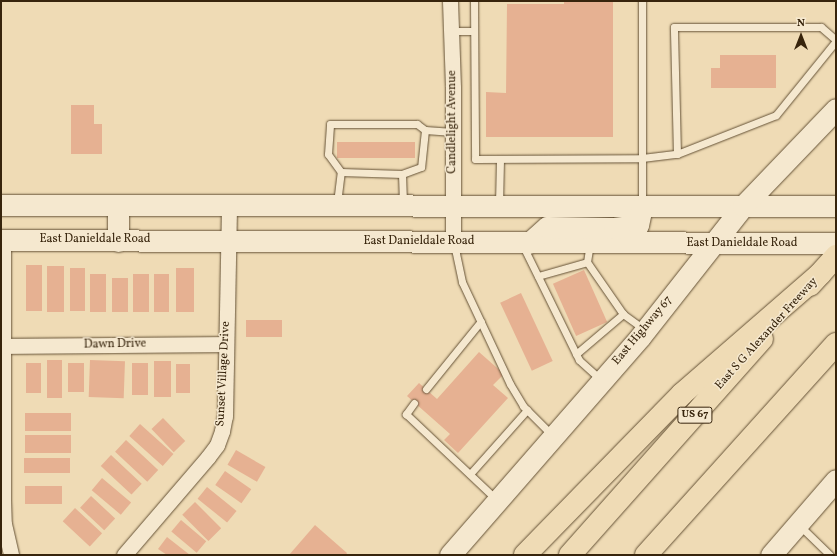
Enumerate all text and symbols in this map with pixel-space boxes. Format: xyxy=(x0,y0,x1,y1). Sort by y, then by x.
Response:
north arrow xyxy=(781,16,821,56)
text: N xyxy=(797,16,805,31)
street label: Candlelight Avenue xyxy=(446,70,460,174)
street label: East Danieldale Road xyxy=(39,233,151,247)
street label: East Danieldale Road xyxy=(363,235,475,249)
street label: East Danieldale Road xyxy=(686,237,798,251)
street label: East S G Alexander Freeway xyxy=(713,275,821,393)
street label: East Highway 67 xyxy=(610,293,676,369)
street label: Sunset Village Drive xyxy=(214,321,234,427)
street label: Dawn Drive xyxy=(84,337,146,353)
road number: US 67 xyxy=(677,406,713,424)

